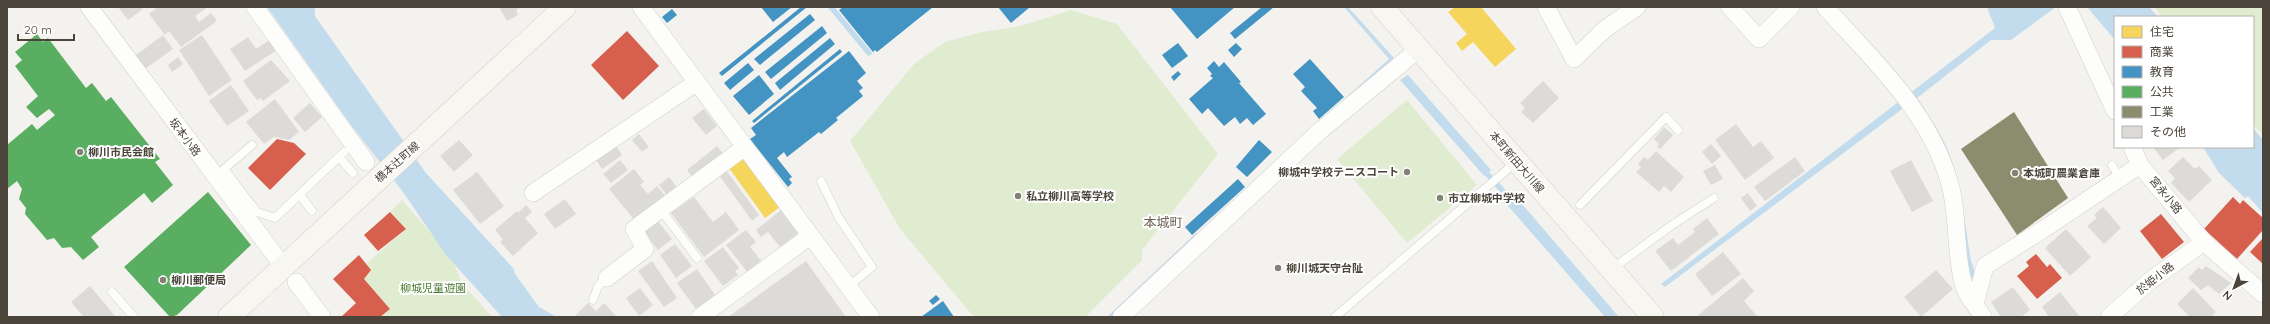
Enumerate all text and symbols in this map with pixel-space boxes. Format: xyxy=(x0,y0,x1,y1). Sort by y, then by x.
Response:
scale bar xyxy=(18,16,74,42)
legend xyxy=(2114,16,2254,148)
text: 20 m xyxy=(24,22,52,37)
text: 住宅 xyxy=(2150,24,2174,39)
text: 商業 xyxy=(2150,44,2174,59)
text: 教育 xyxy=(2150,64,2174,79)
text: 公共 xyxy=(2150,84,2174,99)
text: 工業 xyxy=(2150,104,2174,119)
street label: 坂本小路 xyxy=(166,115,204,159)
text: その他 xyxy=(2150,124,2186,139)
street label: 本町新田大川線 xyxy=(1486,128,1548,196)
street label: 橋本辻町線 xyxy=(372,138,422,186)
place label: 柳川市民会館 xyxy=(88,145,154,159)
marker: 柳川市民会館 xyxy=(75,147,85,157)
place label: 柳城中学校テニスコート xyxy=(1278,165,1399,179)
place label: 本城町農業倉庫 xyxy=(2023,166,2100,180)
marker: 柳城中学校テニスコート xyxy=(1402,167,1412,177)
marker: 本城町農業倉庫 xyxy=(2010,168,2020,178)
street label: 宮永小路 xyxy=(2147,173,2185,217)
place label: 私立柳川高等学校 xyxy=(1026,189,1114,203)
marker: 私立柳川高等学校 xyxy=(1013,191,1023,201)
place label: 市立柳城中学校 xyxy=(1448,191,1525,205)
marker: 市立柳城中学校 xyxy=(1435,193,1445,203)
district label: 本城町 xyxy=(1143,214,1183,230)
street label: 於姫小路 xyxy=(2133,259,2177,297)
place label: 柳川城天守台阯 xyxy=(1286,261,1363,275)
marker: 柳川城天守台阯 xyxy=(1273,263,1283,273)
north arrow xyxy=(2214,268,2254,308)
place label: 柳川郵便局 xyxy=(171,273,226,287)
marker: 柳川郵便局 xyxy=(158,275,168,285)
park label: 柳城児童遊園 xyxy=(400,281,466,295)
text: N xyxy=(2220,288,2235,303)

